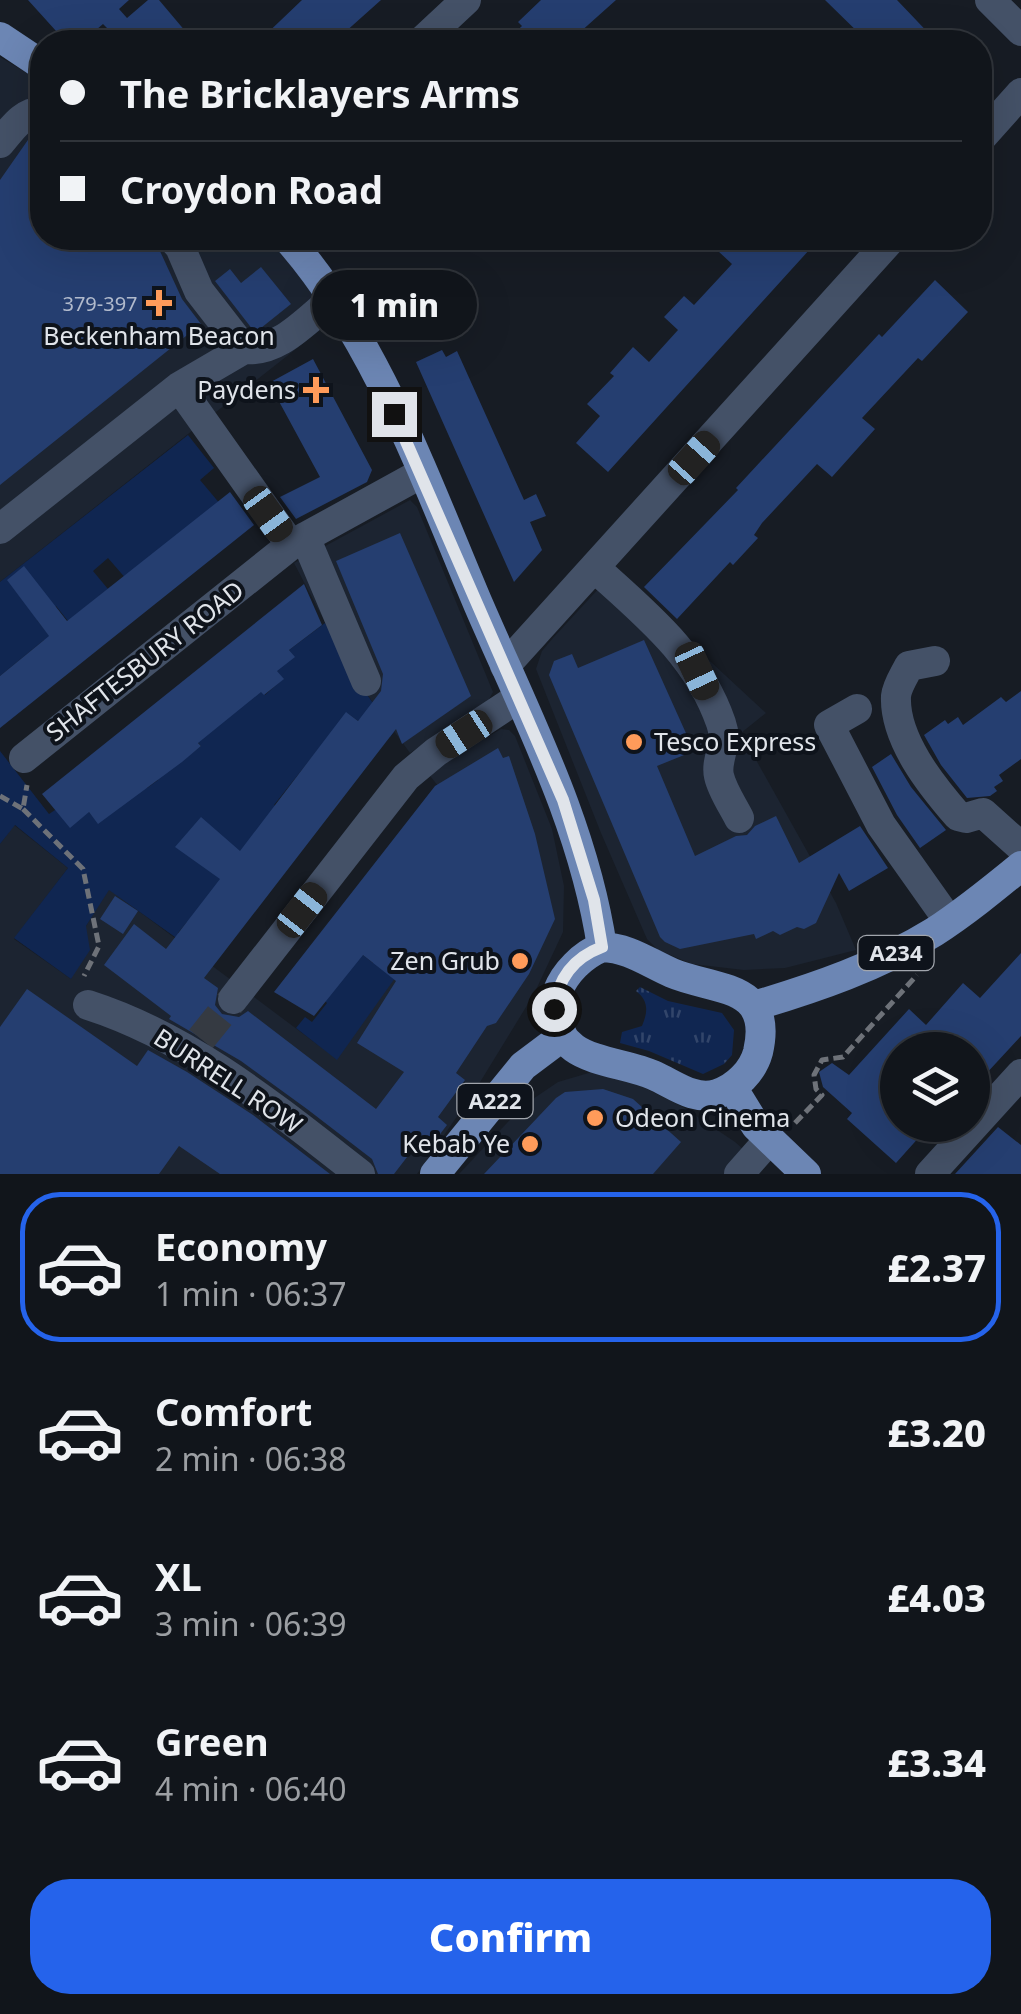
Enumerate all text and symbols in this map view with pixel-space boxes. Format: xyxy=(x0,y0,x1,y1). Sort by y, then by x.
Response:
text: The Bricklayers Arms xyxy=(120,67,520,119)
text: Croydon Road xyxy=(120,163,383,215)
callout: 1 min xyxy=(312,269,476,339)
text: 1 min xyxy=(350,283,439,326)
house number: 379-397 xyxy=(62,290,138,317)
marker: Beckenham Beacon xyxy=(146,290,172,316)
place label: Beckenham Beacon xyxy=(43,318,275,352)
place label: Paydens xyxy=(197,372,296,406)
marker: Paydens xyxy=(305,379,327,401)
route end xyxy=(372,392,417,437)
car xyxy=(663,426,725,490)
car xyxy=(238,481,298,547)
street label: SHAFTESBURY ROAD xyxy=(38,572,250,748)
car xyxy=(671,637,723,705)
car xyxy=(431,705,497,763)
place label: Tesco Express xyxy=(654,724,816,758)
marker: Tesco Express xyxy=(623,731,645,753)
car xyxy=(272,877,332,943)
road number: A234 xyxy=(858,936,934,970)
place label: Zen Grub xyxy=(390,943,500,977)
marker: Zen Grub xyxy=(509,950,531,972)
route start xyxy=(532,987,577,1032)
street label: BURRELL ROW xyxy=(148,1020,309,1141)
map controls xyxy=(880,1032,990,1142)
button: layers xyxy=(880,1032,990,1142)
road number: A222 xyxy=(458,1084,532,1118)
place label: Odeon Cinema xyxy=(615,1100,790,1134)
marker: Odeon Cinema xyxy=(584,1107,606,1129)
place label: Kebab Ye xyxy=(402,1126,510,1160)
marker: Kebab Ye xyxy=(519,1133,541,1155)
text: Economy xyxy=(155,1220,327,1272)
icon: car xyxy=(35,1222,125,1312)
text: £2.37 xyxy=(887,1241,986,1293)
text: 1 min · 06:37 xyxy=(155,1272,347,1315)
text: Comfort xyxy=(155,1385,312,1437)
icon: car xyxy=(35,1387,125,1477)
text: £3.20 xyxy=(887,1406,986,1458)
text: 2 min · 06:38 xyxy=(155,1437,347,1480)
text: XL xyxy=(155,1550,202,1602)
icon: car xyxy=(35,1552,125,1642)
text: £4.03 xyxy=(887,1571,986,1623)
text: 3 min · 06:39 xyxy=(155,1602,347,1645)
text: Green xyxy=(155,1715,269,1767)
icon: car xyxy=(35,1717,125,1807)
text: £3.34 xyxy=(887,1736,986,1788)
text: 4 min · 06:40 xyxy=(155,1767,347,1810)
button: Confirm xyxy=(30,1879,991,1994)

